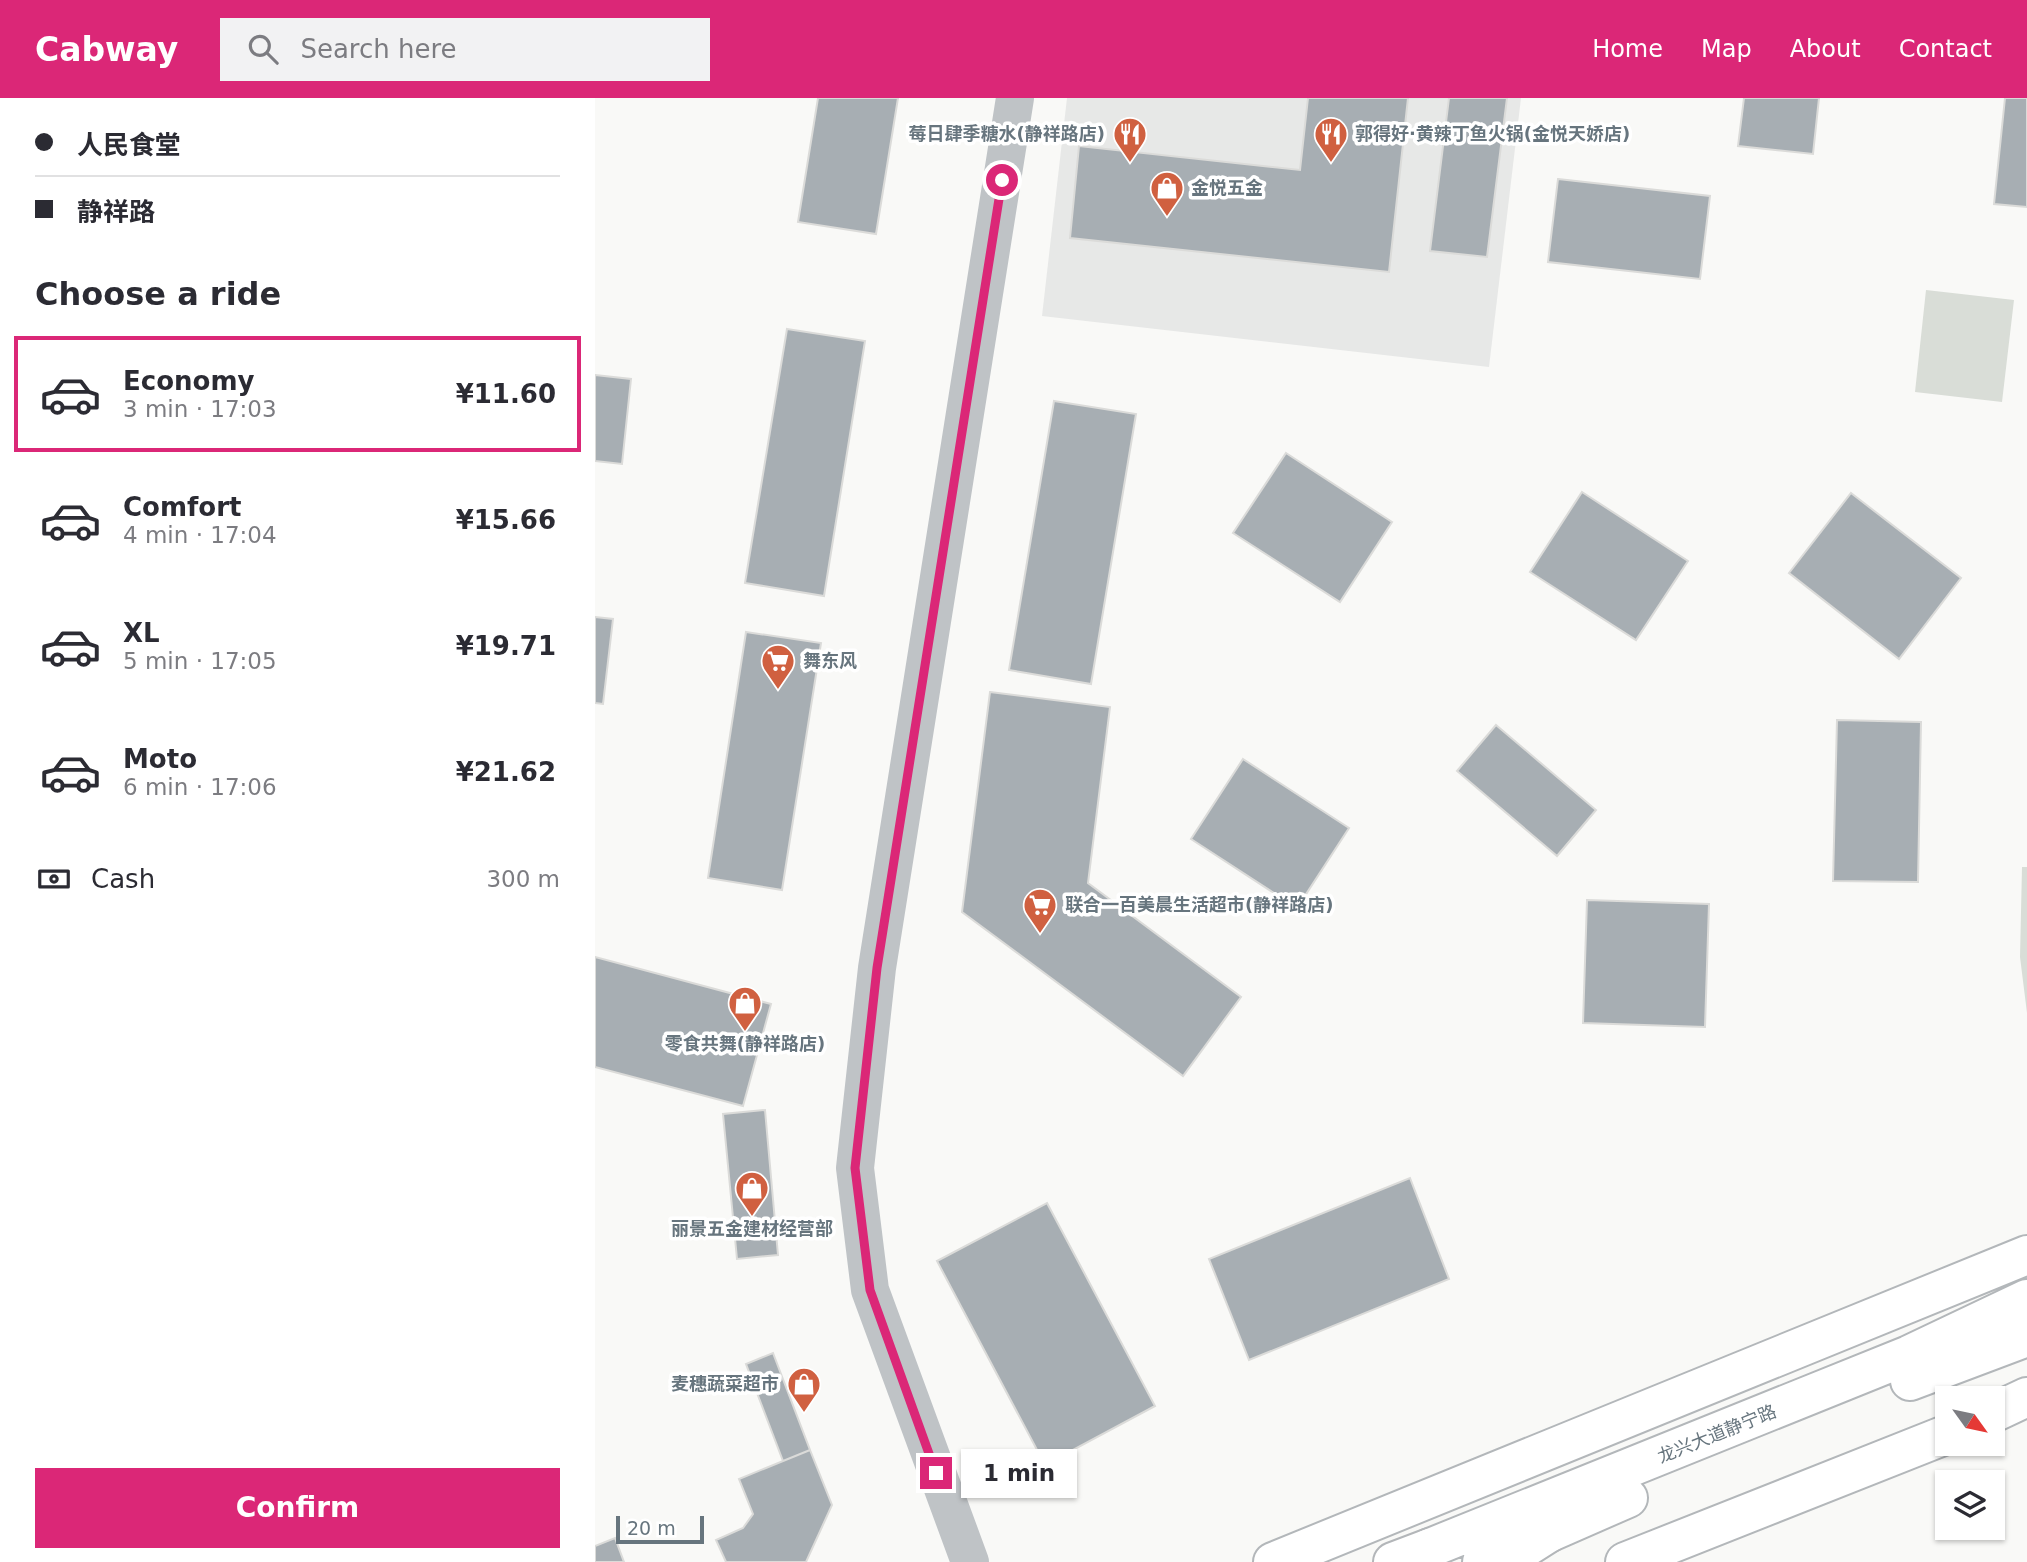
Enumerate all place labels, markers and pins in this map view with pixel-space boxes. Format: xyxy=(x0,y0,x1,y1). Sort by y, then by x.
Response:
restaurant icon: 莓日肆季糖水(静祥路店) xyxy=(1111,115,1149,164)
restaurant icon: 郭得好·黄辣丁鱼火锅(金悦天娇店) xyxy=(1312,115,1350,164)
place label: 莓日肆季糖水(静祥路店) xyxy=(909,123,1105,144)
place label: 郭得好·黄辣丁鱼火锅(金悦天娇店) xyxy=(1355,123,1630,144)
shop icon: 金悦五金 xyxy=(1148,169,1186,218)
place label: 金悦五金 xyxy=(1191,177,1263,198)
supermarket icon: 舞东风 xyxy=(759,642,797,691)
place label: 舞东风 xyxy=(803,650,857,671)
supermarket icon: 联合一百美晨生活超市(静祥路店) xyxy=(1021,886,1059,935)
place label: 联合一百美晨生活超市(静祥路店) xyxy=(1065,894,1333,915)
shop icon: 零食共舞(静祥路店) xyxy=(726,984,764,1033)
place label: 零食共舞(静祥路店) xyxy=(665,1033,825,1054)
shop icon: 丽景五金建材经营部 xyxy=(733,1169,771,1218)
place label: 丽景五金建材经营部 xyxy=(671,1218,833,1239)
shop icon: 麦穗蔬菜超市 xyxy=(785,1365,823,1414)
place label: 麦穗蔬菜超市 xyxy=(671,1373,779,1394)

